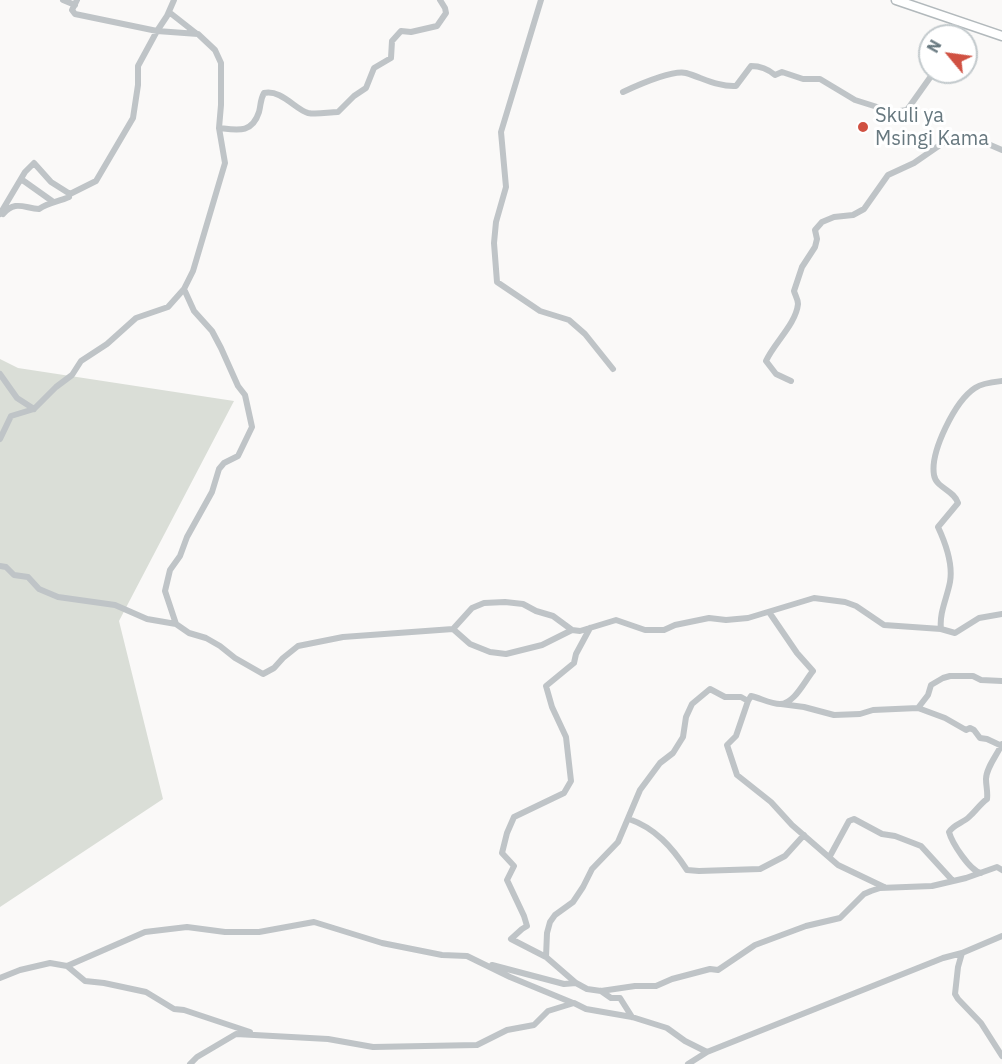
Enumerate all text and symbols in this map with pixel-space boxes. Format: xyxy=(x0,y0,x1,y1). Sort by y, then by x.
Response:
north arrow xyxy=(918,24,978,84)
text: N xyxy=(922,36,946,56)
place label: Skuli ya Msingi Kama xyxy=(875,104,989,151)
marker: Skuli ya Msingi Kama xyxy=(856,120,870,134)

